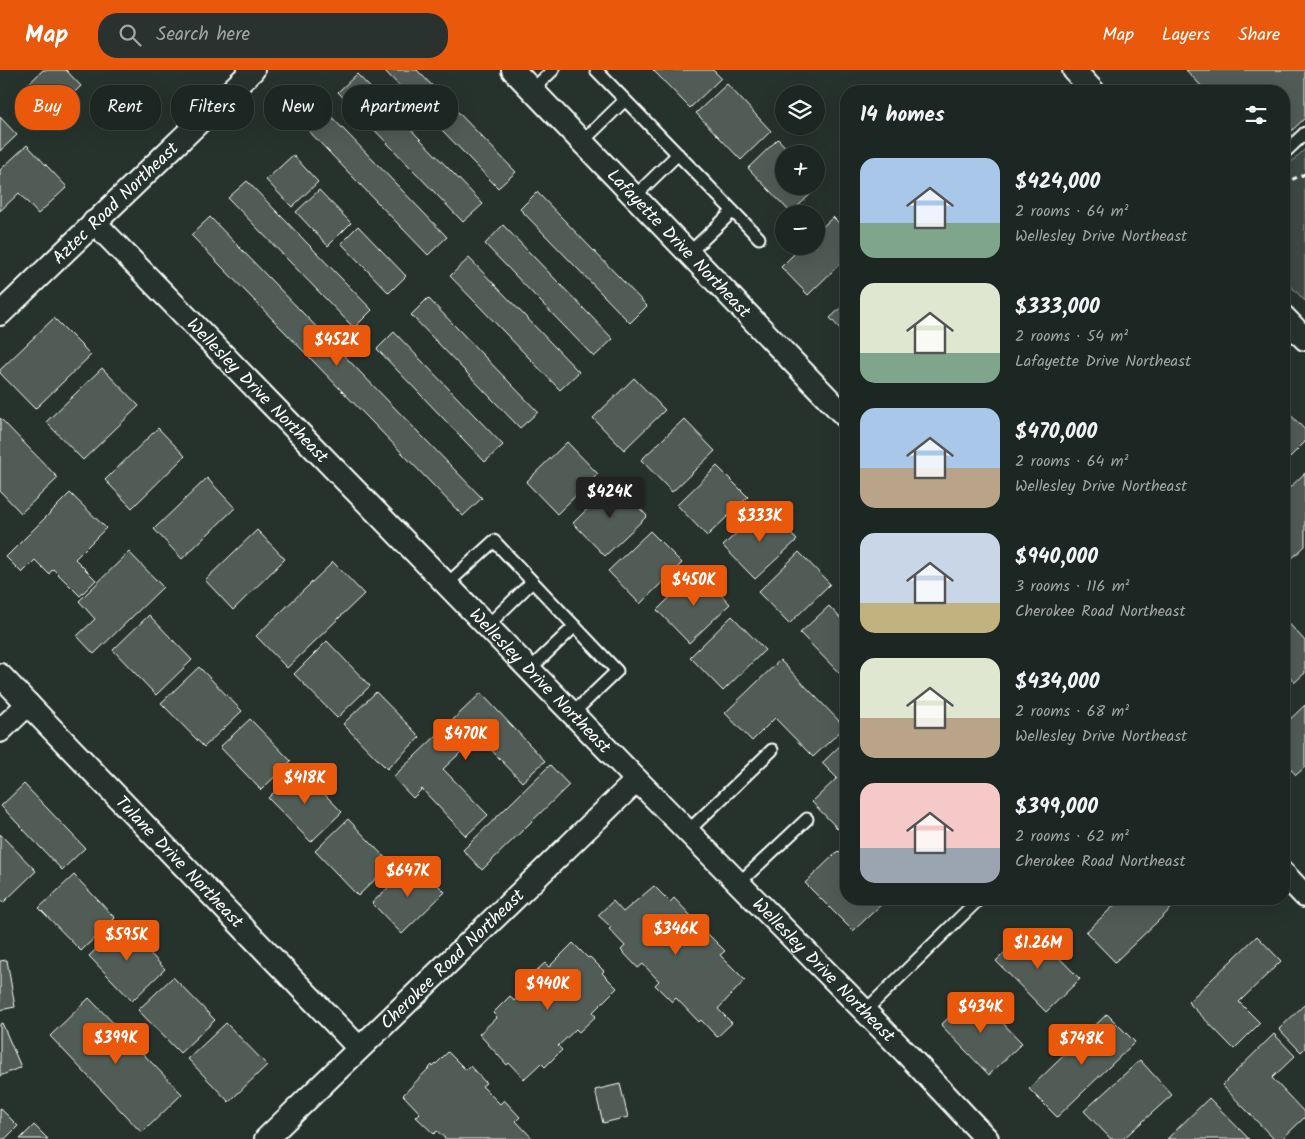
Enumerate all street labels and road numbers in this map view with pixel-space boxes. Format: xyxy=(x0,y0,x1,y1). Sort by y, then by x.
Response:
street label: Aztec Road Northeast xyxy=(46,135,187,272)
street label: Lafayette Drive Northeast xyxy=(599,163,758,327)
street label: Wellesley Drive Northeast xyxy=(179,312,336,472)
street label: Wellesley Drive Northeast xyxy=(461,602,618,762)
street label: Tulane Drive Northeast xyxy=(107,790,250,937)
street label: Cherokee Road Northeast xyxy=(374,882,533,1037)
street label: Wellesley Drive Northeast xyxy=(745,892,902,1051)

